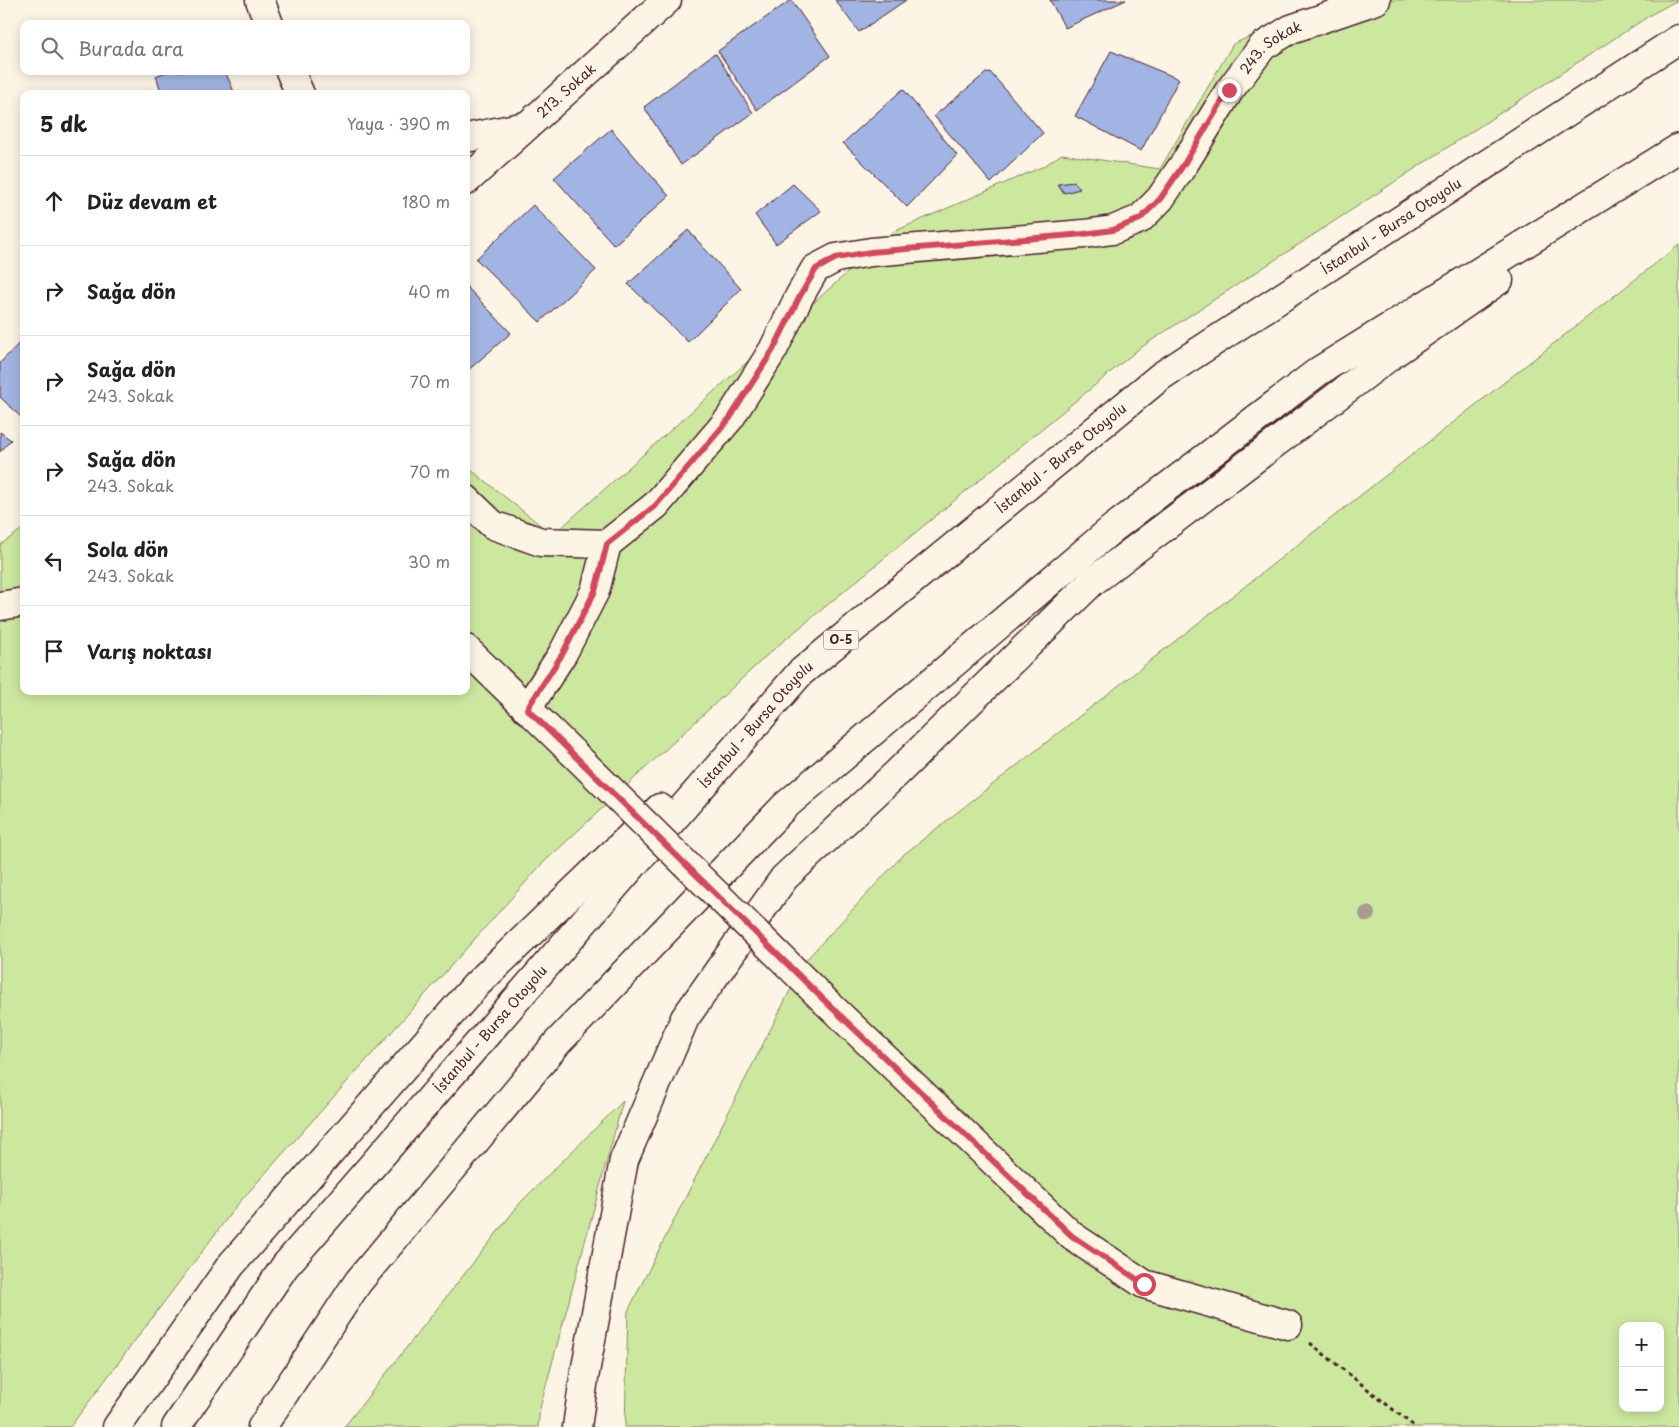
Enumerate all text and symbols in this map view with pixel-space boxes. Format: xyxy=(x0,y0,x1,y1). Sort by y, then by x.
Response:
street label: 243. Sokak xyxy=(1234,15,1304,78)
search box xyxy=(20,20,470,75)
icon: search xyxy=(38,34,66,62)
text: Burada ara xyxy=(78,34,183,62)
street label: 213. Sokak xyxy=(532,58,600,123)
route end xyxy=(1218,79,1241,102)
text: 5 dk xyxy=(40,107,87,139)
text: Yaya · 390 m xyxy=(347,111,450,135)
street label: İstanbul - Bursa Otoyolu xyxy=(1317,172,1465,279)
icon: ahead xyxy=(40,187,68,215)
text: Düz devam et xyxy=(87,187,217,215)
text: 180 m xyxy=(402,189,450,213)
icon: right xyxy=(40,277,68,305)
text: Sağa dön xyxy=(87,277,176,305)
text: 40 m xyxy=(408,279,450,303)
text: Sağa dön xyxy=(87,355,176,383)
icon: right xyxy=(40,367,68,395)
text: 70 m xyxy=(410,369,450,393)
text: 243. Sokak xyxy=(87,383,174,407)
street label: İstanbul - Bursa Otoyolu xyxy=(991,398,1131,518)
text: Sağa dön xyxy=(87,445,176,473)
icon: right xyxy=(40,457,68,485)
text: 70 m xyxy=(410,459,450,483)
text: 243. Sokak xyxy=(87,473,174,497)
text: Sola dön xyxy=(87,535,168,563)
icon: left xyxy=(40,547,68,575)
text: 30 m xyxy=(408,549,450,573)
text: 243. Sokak xyxy=(87,563,174,587)
road number: O-5 xyxy=(824,630,858,650)
icon: arrive xyxy=(40,637,68,665)
text: Varış noktası xyxy=(87,637,212,665)
street label: İstanbul - Bursa Otoyolu xyxy=(694,656,817,792)
street label: İstanbul - Bursa Otoyolu xyxy=(429,960,552,1097)
route start xyxy=(1133,1273,1156,1296)
map controls xyxy=(1619,1322,1664,1412)
button: + xyxy=(1619,1322,1664,1367)
button: − xyxy=(1619,1367,1664,1412)

